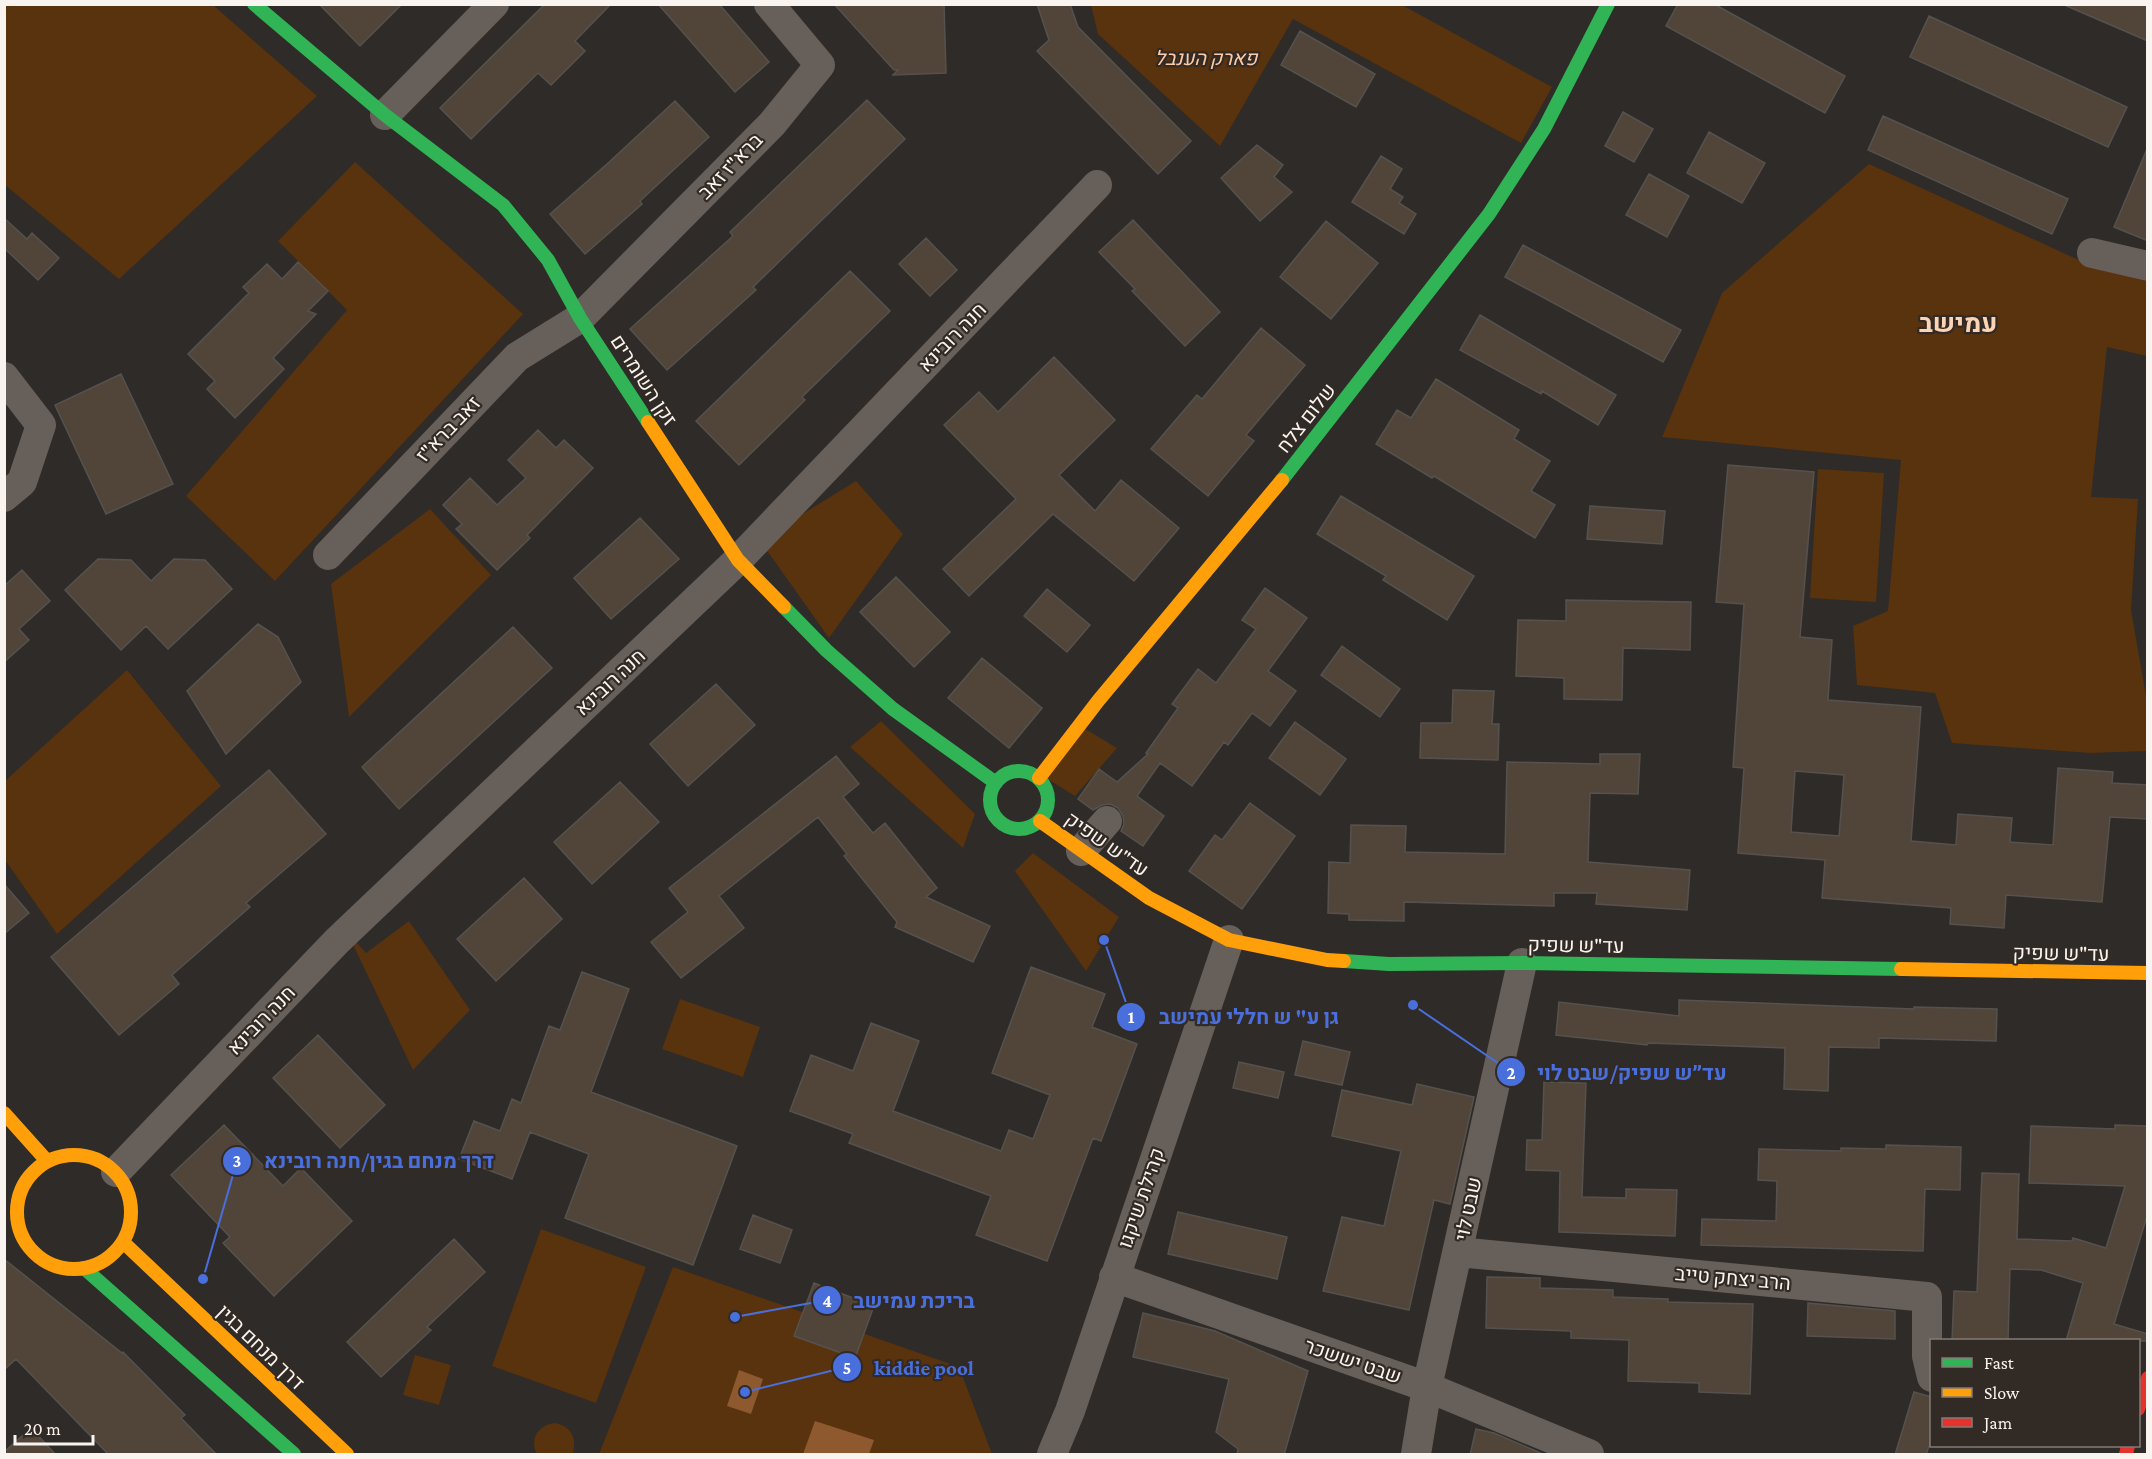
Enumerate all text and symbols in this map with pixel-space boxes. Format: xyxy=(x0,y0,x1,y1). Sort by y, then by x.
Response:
park label: פארק הענבל xyxy=(1155,47,1259,70)
street label: ברא"ז זאב xyxy=(693,128,767,203)
street label: חנה רובינא xyxy=(914,298,990,376)
district label: עמישב xyxy=(1919,309,1997,338)
street label: זקן השומרים xyxy=(607,330,681,430)
street label: שלום צלח xyxy=(1272,379,1340,457)
street label: זאב ברא"ז xyxy=(411,392,485,466)
street label: חנה רובינא xyxy=(571,644,649,720)
street label: עד"ש שפיק xyxy=(1061,807,1153,881)
street label: עד"ש שפיק xyxy=(1527,933,1625,957)
street label: עד"ש שפיק xyxy=(2012,941,2110,965)
street label: חנה רובינא xyxy=(223,981,299,1059)
callout: גן ע" ש חללי עמישב xyxy=(1116,997,1351,1036)
text: גן ע" ש חללי עמישב xyxy=(1159,1005,1339,1029)
text: 1 xyxy=(1128,1007,1135,1027)
callout: עד״ש שפיק/שבט לוי xyxy=(1496,1053,1739,1092)
text: עד״ש שפיק/שבט לוי xyxy=(1537,1061,1727,1085)
text: 2 xyxy=(1506,1063,1516,1083)
callout: דרך מנחם בגין/חנה רובינא xyxy=(222,1141,506,1180)
street label: קהילת שיקגו xyxy=(1114,1145,1168,1251)
text: דרך מנחם בגין/חנה רובינא xyxy=(264,1149,494,1173)
text: 3 xyxy=(233,1151,241,1171)
street label: שבט לוי xyxy=(1451,1175,1485,1243)
street label: הרב יצחק טייב xyxy=(1674,1262,1792,1294)
callout: בריכת עמישב xyxy=(812,1281,987,1320)
text: בריכת עמישב xyxy=(853,1289,975,1313)
text: 4 xyxy=(822,1291,832,1311)
street label: דרך מנחם בגין xyxy=(213,1300,309,1394)
street label: שבט יששכר xyxy=(1302,1334,1404,1388)
legend xyxy=(1930,1339,2140,1447)
callout: kiddie pool xyxy=(832,1348,985,1387)
text: Fast xyxy=(1984,1353,2015,1373)
text: kiddie pool xyxy=(874,1356,974,1380)
text: 5 xyxy=(843,1358,851,1378)
text: Slow xyxy=(1984,1383,2020,1403)
scale bar xyxy=(15,1408,93,1446)
text: Jam xyxy=(1982,1413,2013,1433)
text: 20 m xyxy=(24,1419,61,1439)

